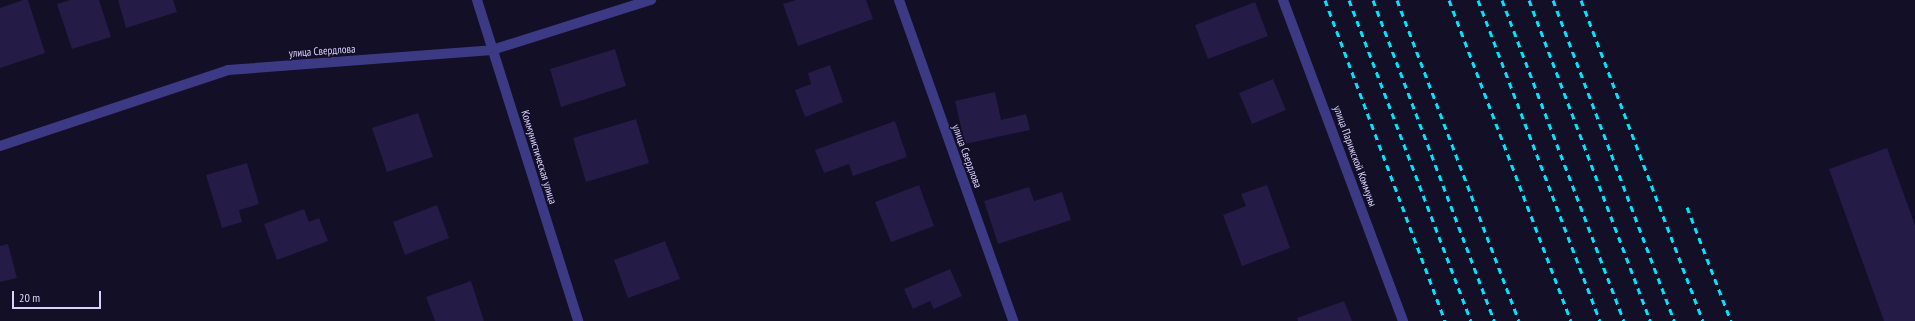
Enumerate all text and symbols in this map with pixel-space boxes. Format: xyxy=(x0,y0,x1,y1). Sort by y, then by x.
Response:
street label: улица Свердлова xyxy=(288,42,356,60)
street label: улица Парижской Коммуны xyxy=(1331,104,1379,208)
street label: Коммунистическая улица xyxy=(518,108,560,206)
street label: улица Свердлова xyxy=(949,122,985,190)
scale bar xyxy=(14,283,103,309)
text: 20 m xyxy=(19,290,40,305)

